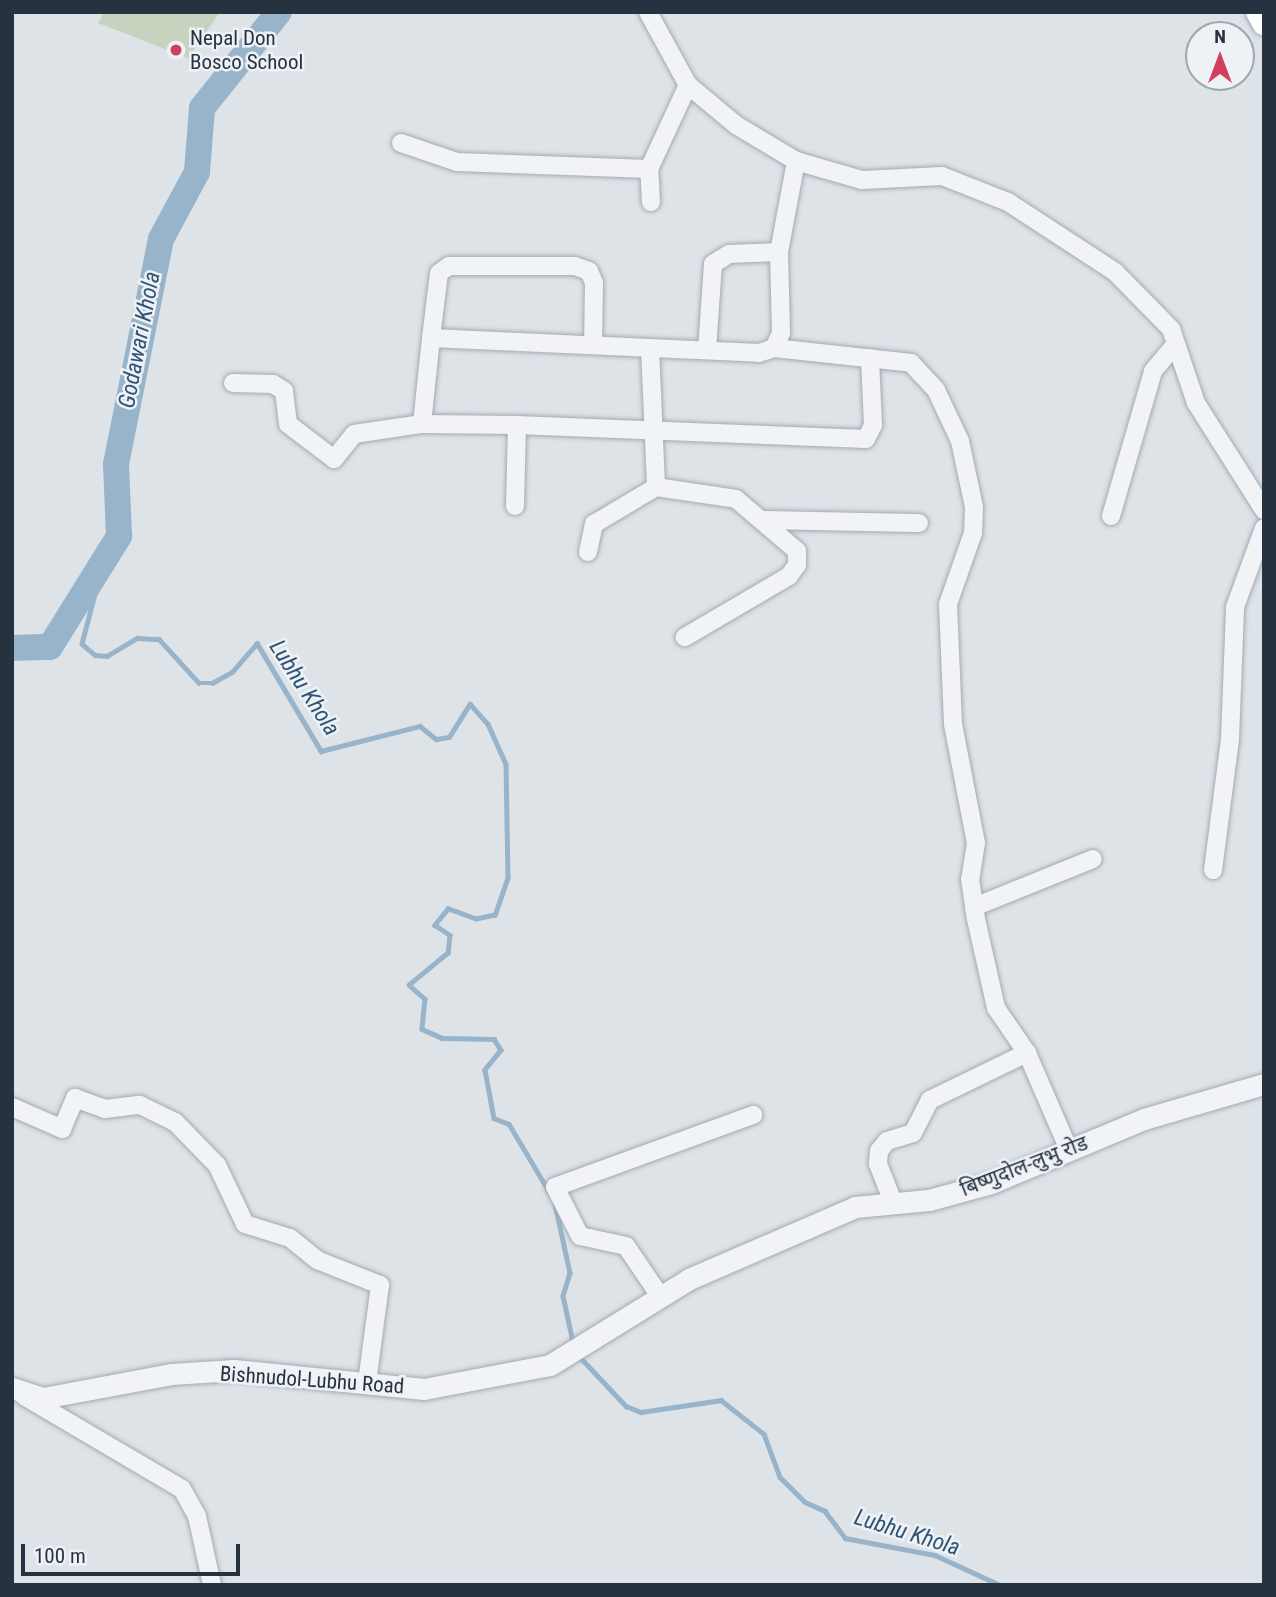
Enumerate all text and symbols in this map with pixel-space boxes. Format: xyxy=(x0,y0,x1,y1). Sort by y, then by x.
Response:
north arrow xyxy=(1185,21,1255,91)
place label: Nepal Don Bosco School xyxy=(190,25,303,75)
text: N xyxy=(1214,25,1226,48)
marker: Nepal Don Bosco School xyxy=(168,42,184,58)
water label: Godawari Khola xyxy=(113,269,167,411)
water label: Lubhu Khola xyxy=(263,635,345,741)
street label: बिष्णुदोल-लुभु रोड xyxy=(957,1130,1091,1202)
street label: Bishnudol-Lubhu Road xyxy=(219,1361,405,1399)
water label: Lubhu Khola xyxy=(851,1504,963,1562)
scale bar xyxy=(24,1530,243,1574)
text: 100 m xyxy=(34,1544,86,1568)

